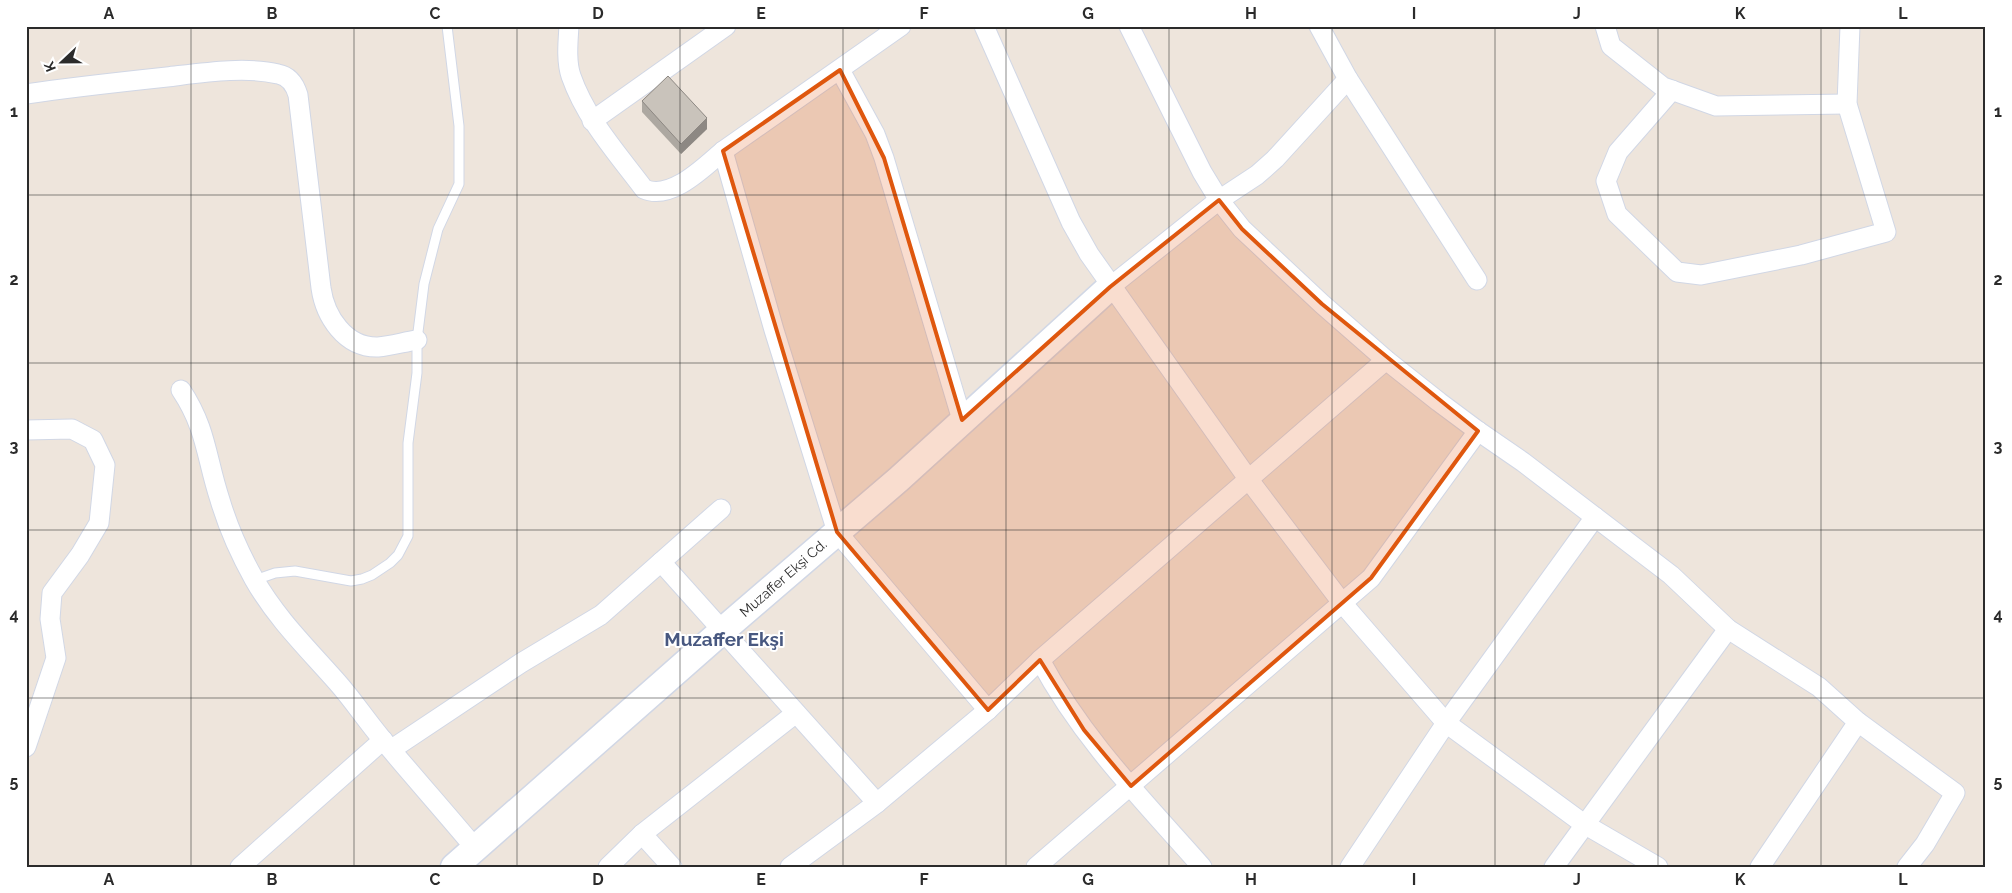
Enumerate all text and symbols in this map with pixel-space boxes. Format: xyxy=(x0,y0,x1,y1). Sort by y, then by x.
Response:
text: A xyxy=(104,4,115,23)
text: B xyxy=(267,4,278,23)
text: C xyxy=(430,4,441,23)
text: D xyxy=(592,4,604,23)
text: E xyxy=(756,4,766,23)
text: F xyxy=(919,4,929,23)
text: G xyxy=(1082,4,1094,23)
text: H xyxy=(1245,4,1257,23)
text: I xyxy=(1412,4,1416,23)
text: J xyxy=(1573,4,1581,23)
text: K xyxy=(1735,4,1746,23)
text: L xyxy=(1898,4,1908,23)
north arrow xyxy=(38,38,88,88)
text: K xyxy=(41,59,59,74)
text: 1 xyxy=(10,102,18,121)
text: 1 xyxy=(1994,102,2002,121)
text: 2 xyxy=(9,270,19,289)
text: 2 xyxy=(1993,270,2003,289)
text: 3 xyxy=(10,437,19,456)
text: 3 xyxy=(1994,437,2003,456)
street label: Muzaffer Ekşi Cd. xyxy=(736,536,830,620)
text: 4 xyxy=(9,605,19,624)
text: 4 xyxy=(1993,605,2003,624)
district label: Muzaffer Ekşi xyxy=(664,628,784,650)
text: 5 xyxy=(10,772,19,791)
text: 5 xyxy=(1994,772,2003,791)
text: A xyxy=(104,870,115,889)
text: B xyxy=(267,870,278,889)
text: C xyxy=(430,870,441,889)
text: D xyxy=(592,870,604,889)
text: E xyxy=(756,870,766,889)
text: F xyxy=(919,870,929,889)
text: G xyxy=(1082,870,1094,889)
text: H xyxy=(1245,870,1257,889)
text: I xyxy=(1412,870,1416,889)
text: J xyxy=(1573,870,1581,889)
text: K xyxy=(1735,870,1746,889)
text: L xyxy=(1898,870,1908,889)

